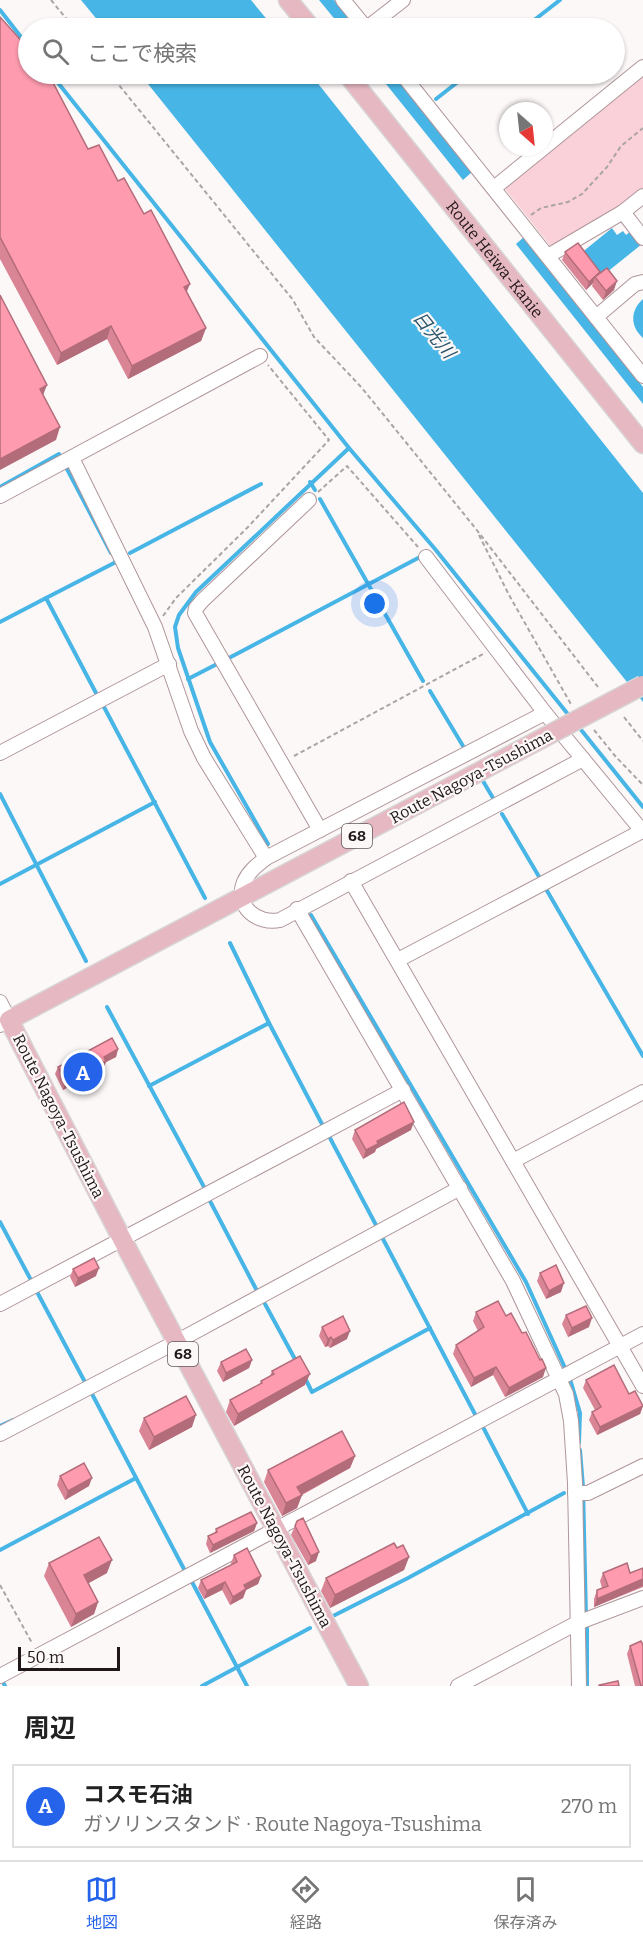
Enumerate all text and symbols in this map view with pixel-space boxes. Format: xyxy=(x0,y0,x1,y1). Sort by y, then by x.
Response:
search box xyxy=(18,18,625,84)
icon: search xyxy=(39,35,72,68)
text: ここで検索 xyxy=(87,40,197,67)
north arrow xyxy=(499,102,553,156)
street label: Route Heiwa-Kanie xyxy=(442,197,547,322)
water label: 日光川 xyxy=(408,307,461,364)
your location xyxy=(360,589,389,618)
street label: Route Nagoya-Tsushima xyxy=(387,725,556,827)
road number: 68 xyxy=(342,824,372,848)
street label: Route Nagoya-Tsushima xyxy=(9,1031,108,1202)
pin: A xyxy=(64,1050,103,1094)
road number: 68 xyxy=(168,1342,198,1366)
street label: Route Nagoya-Tsushima xyxy=(234,1462,336,1631)
scale bar xyxy=(18,1644,120,1672)
text: 50 m xyxy=(27,1648,64,1667)
text: 周辺 xyxy=(24,1713,76,1744)
text: コスモ石油 xyxy=(83,1781,193,1808)
text: A xyxy=(38,1794,53,1818)
text: 270 m xyxy=(561,1794,617,1818)
text: ガソリンスタンド · Route Nagoya-Tsushima xyxy=(83,1812,482,1836)
tab: 地図 xyxy=(85,1873,118,1933)
tab: 経路 xyxy=(289,1873,322,1933)
tab: 保存済み xyxy=(493,1873,557,1933)

